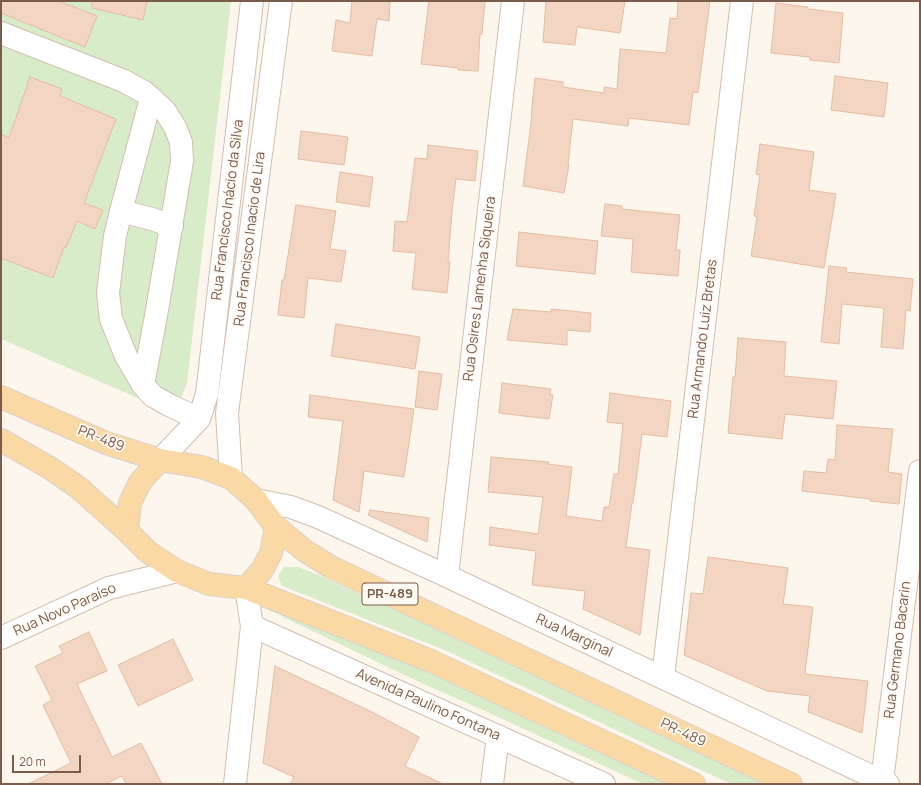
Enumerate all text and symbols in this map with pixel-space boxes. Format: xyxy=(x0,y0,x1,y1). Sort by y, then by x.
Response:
street label: Rua Francisco Inácio da Silva xyxy=(209,119,247,301)
street label: Rua Francisco Inacio de Lira xyxy=(231,151,269,327)
street label: Rua Osires Lamenha Siqueira xyxy=(460,196,500,382)
street label: Rua Armando Luiz Bretas xyxy=(685,258,721,420)
street label: PR-489 xyxy=(75,422,127,456)
street label: Rua Novo Paraíso xyxy=(11,580,119,640)
street label: Rua Germano Bacarin xyxy=(881,580,915,720)
road number: PR-489 xyxy=(362,583,418,605)
street label: Rua Marginal xyxy=(533,611,615,661)
street label: Avenida Paulino Fontana xyxy=(353,665,503,745)
street label: PR-489 xyxy=(658,715,708,751)
scale bar xyxy=(14,747,83,773)
text: 20 m xyxy=(19,753,46,770)

